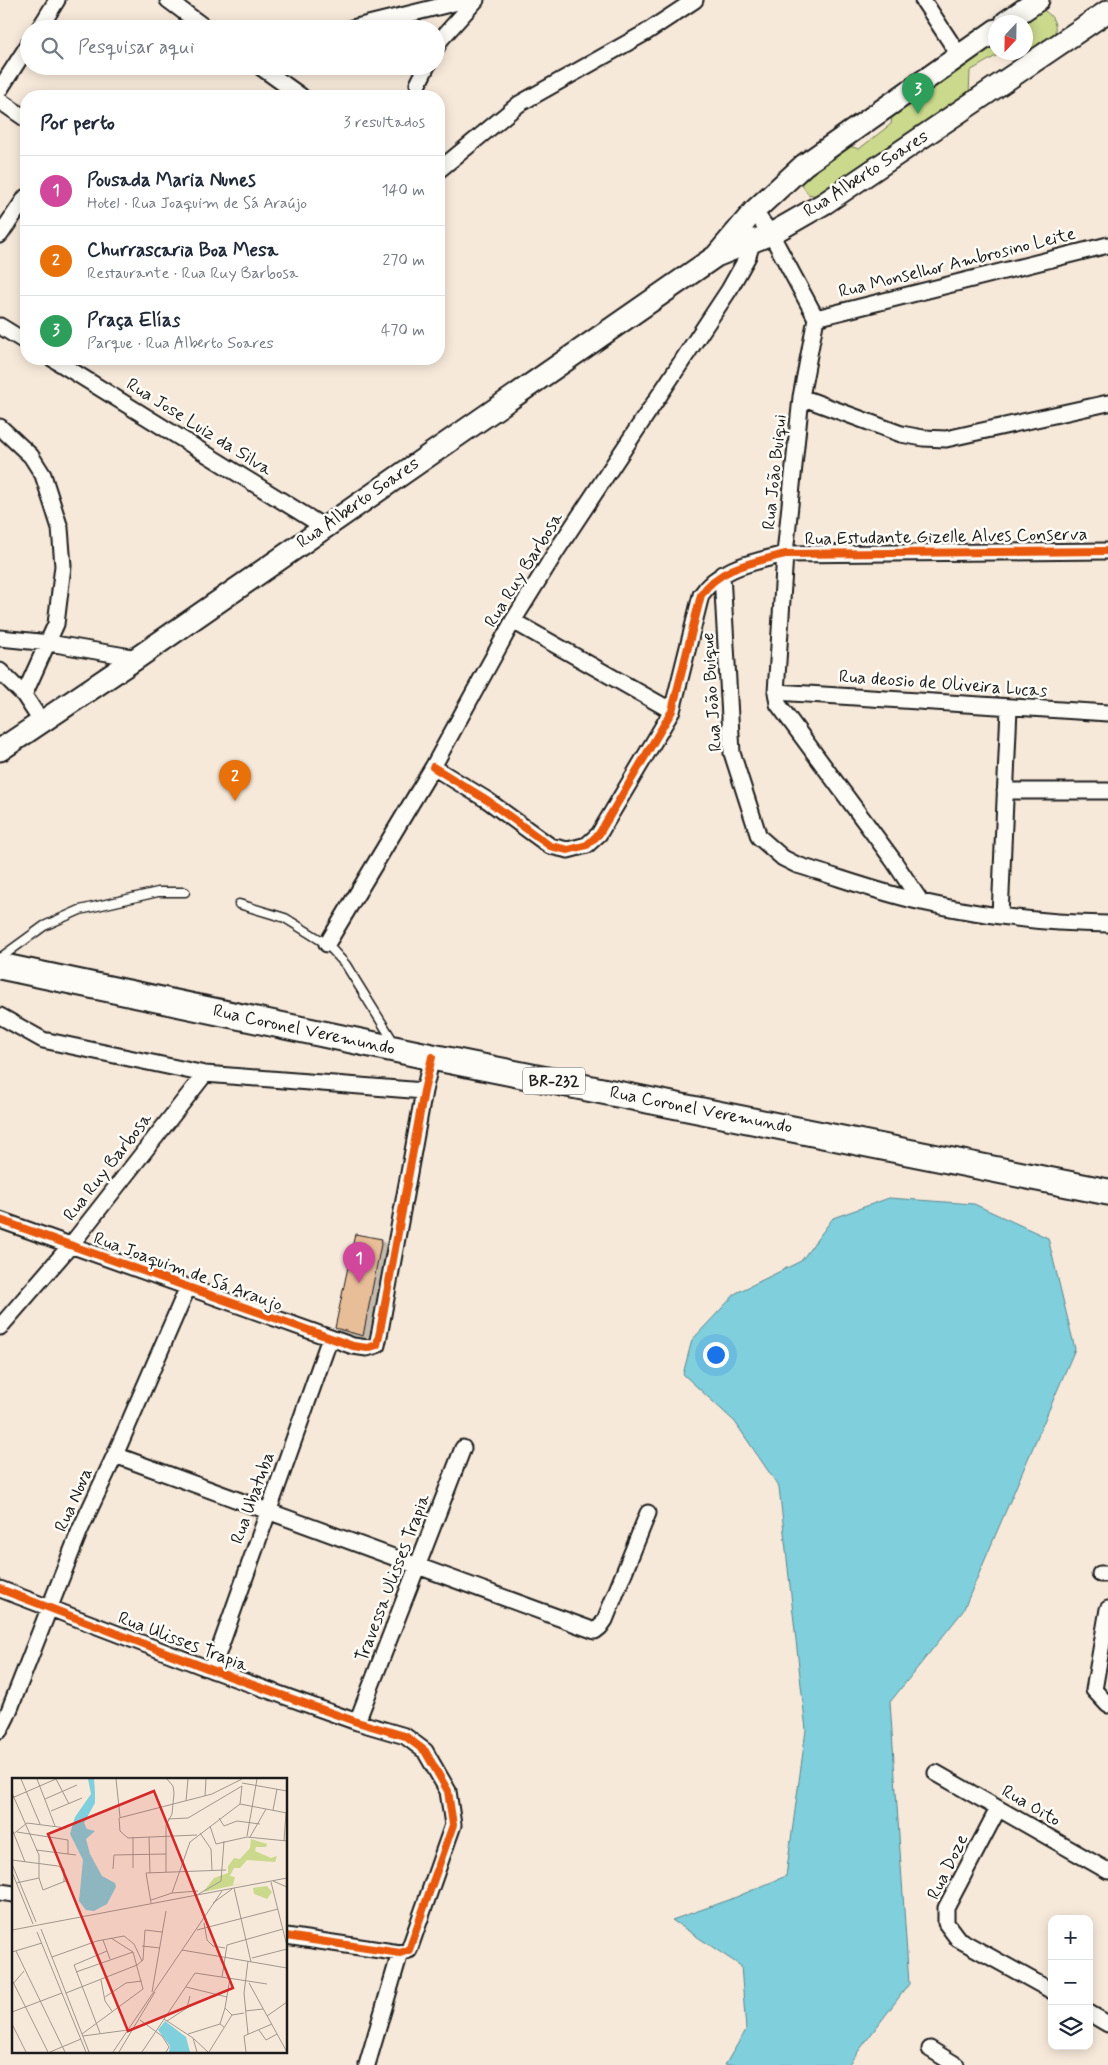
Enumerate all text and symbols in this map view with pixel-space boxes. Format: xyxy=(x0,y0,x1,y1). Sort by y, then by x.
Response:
north arrow xyxy=(988,15,1033,60)
search box xyxy=(20,20,445,75)
icon: search xyxy=(38,34,66,62)
text: Pesquisar aqui xyxy=(78,35,194,60)
pin: 3 xyxy=(902,73,934,114)
text: Por perto xyxy=(40,109,115,137)
text: 3 resultados xyxy=(344,112,425,133)
street label: Rua Alberto Soares xyxy=(799,125,933,223)
text: Pousada Maria Nunes xyxy=(87,168,256,193)
text: 1 xyxy=(52,180,60,201)
text: 140 m xyxy=(381,180,425,201)
text: Hotel · Rua Joaquim de Sá Araújo xyxy=(87,193,307,214)
street label: Rua Monselhor Ambrosino Leite xyxy=(836,222,1078,304)
text: Churrascaria Boa Mesa xyxy=(87,238,278,263)
text: 2 xyxy=(52,250,60,271)
text: 270 m xyxy=(382,250,425,271)
text: Restaurante · Rua Ruy Barbosa xyxy=(87,263,298,284)
text: Praça Elías xyxy=(87,308,180,333)
text: 3 xyxy=(52,320,60,341)
text: 470 m xyxy=(381,320,425,341)
text: Parque · Rua Alberto Soares xyxy=(87,333,274,354)
street label: Rua Jose Luiz da Silva xyxy=(122,372,277,482)
street label: Rua João Buiqui xyxy=(757,413,793,531)
street label: Rua Alberto Soares xyxy=(292,452,424,554)
street label: Rua Ruy Barbosa xyxy=(479,508,569,632)
street label: Rua Estudante Gizelle Alves Conserva xyxy=(804,523,1088,551)
street label: Rua João Buique xyxy=(696,632,728,752)
street label: Rua deosio de Oliveira Lucas xyxy=(838,665,1048,703)
pin: 2 xyxy=(219,760,251,801)
street label: Rua Coronel Veremundo xyxy=(211,999,397,1061)
road number: BR-232 xyxy=(523,1068,585,1094)
street label: Rua Coronel Veremundo xyxy=(608,1081,794,1139)
street label: Rua Ruy Barbosa xyxy=(58,1108,158,1226)
street label: Rua Joaquim de Sá Araujo xyxy=(90,1227,286,1317)
pin: 1 xyxy=(343,1242,375,1283)
your location xyxy=(703,1342,729,1368)
street label: Rua Ubatuba xyxy=(225,1449,281,1547)
street label: Rua Nova xyxy=(49,1464,99,1536)
street label: Travessa Ulisses Trapia xyxy=(350,1490,436,1665)
street label: Rua Ulisses Trapia xyxy=(115,1606,252,1678)
inset map xyxy=(12,1778,288,2052)
street label: Rua Oito xyxy=(997,1780,1065,1832)
street label: Rua Doze xyxy=(922,1830,974,1904)
map controls xyxy=(1048,1915,1093,2050)
button: + xyxy=(1048,1915,1093,1960)
button: − xyxy=(1048,1960,1093,2005)
button: layers xyxy=(1048,2005,1093,2050)

